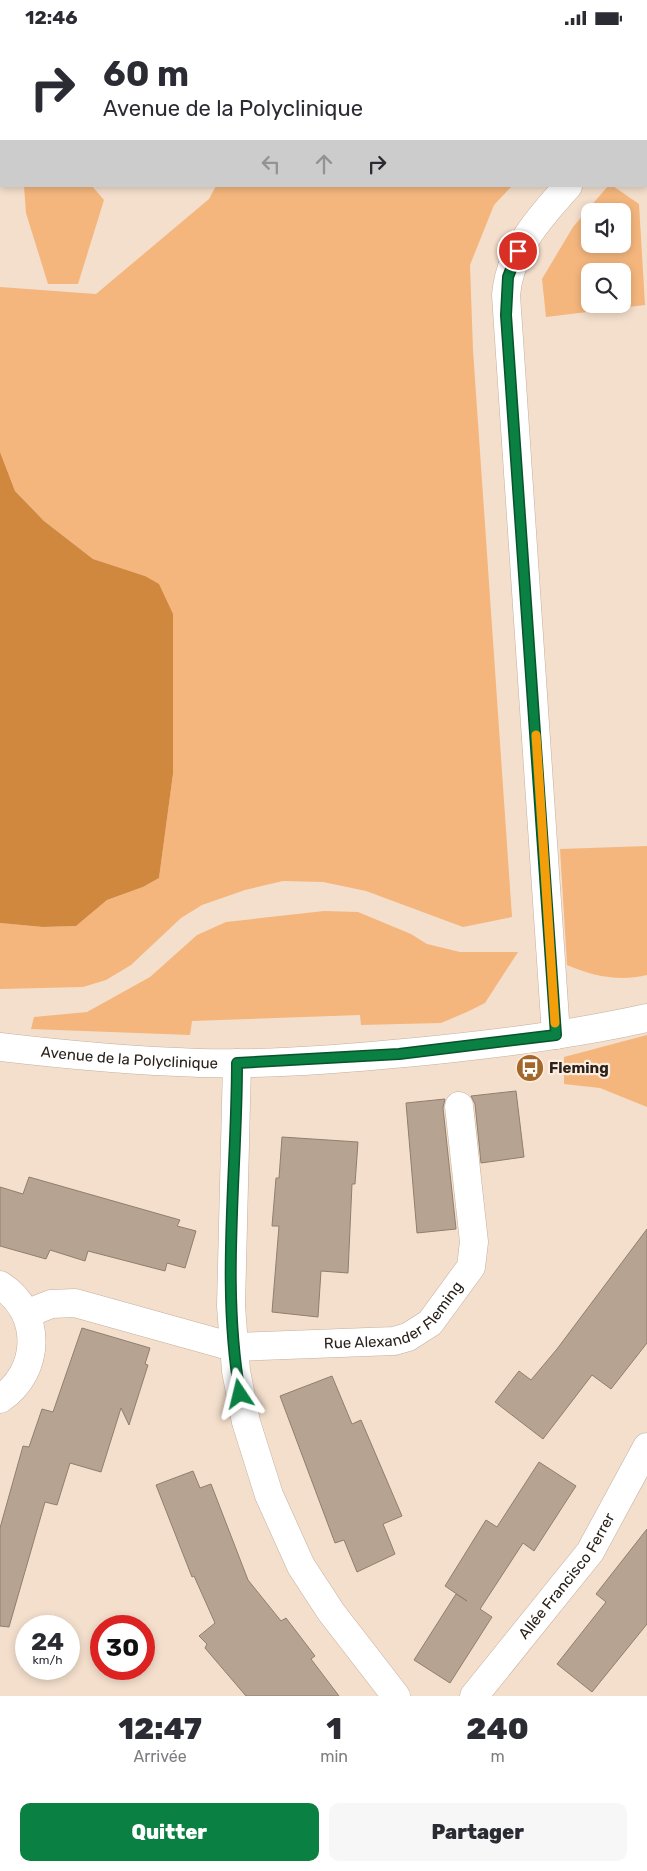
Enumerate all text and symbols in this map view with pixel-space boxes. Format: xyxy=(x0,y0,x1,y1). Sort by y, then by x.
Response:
text: 12:46 xyxy=(25,6,78,29)
text: 60 m xyxy=(103,53,189,95)
icon: right xyxy=(20,55,85,120)
text: Avenue de la Polyclinique xyxy=(103,95,363,122)
icon: left xyxy=(257,150,285,178)
icon: ahead xyxy=(310,150,338,178)
icon: right xyxy=(363,150,391,178)
map controls xyxy=(581,203,631,313)
button: sound xyxy=(581,203,631,253)
pin xyxy=(497,230,539,272)
icon: arrive xyxy=(504,237,532,265)
button: search xyxy=(581,263,631,313)
street label: Avenue de la Polyclinique xyxy=(40,1043,218,1072)
bus stop icon: Fleming xyxy=(515,1053,545,1083)
place label: Fleming xyxy=(549,1059,609,1077)
street label: Rue Alexander Fleming xyxy=(324,1278,466,1353)
position arrow xyxy=(213,1367,265,1419)
street label: Allée Francisco Ferrer xyxy=(515,1510,619,1642)
speed limit sign: 30 xyxy=(90,1615,155,1680)
text: 24 xyxy=(31,1627,64,1656)
text: km/h xyxy=(33,1653,62,1667)
text: 12:47 xyxy=(118,1711,202,1747)
text: 1 xyxy=(326,1711,342,1747)
text: 240 xyxy=(466,1711,529,1747)
text: Arrivée xyxy=(133,1747,187,1766)
text: min xyxy=(320,1747,348,1766)
text: m xyxy=(490,1747,505,1766)
button: Quitter xyxy=(20,1803,319,1861)
button: Partager xyxy=(329,1803,627,1861)

